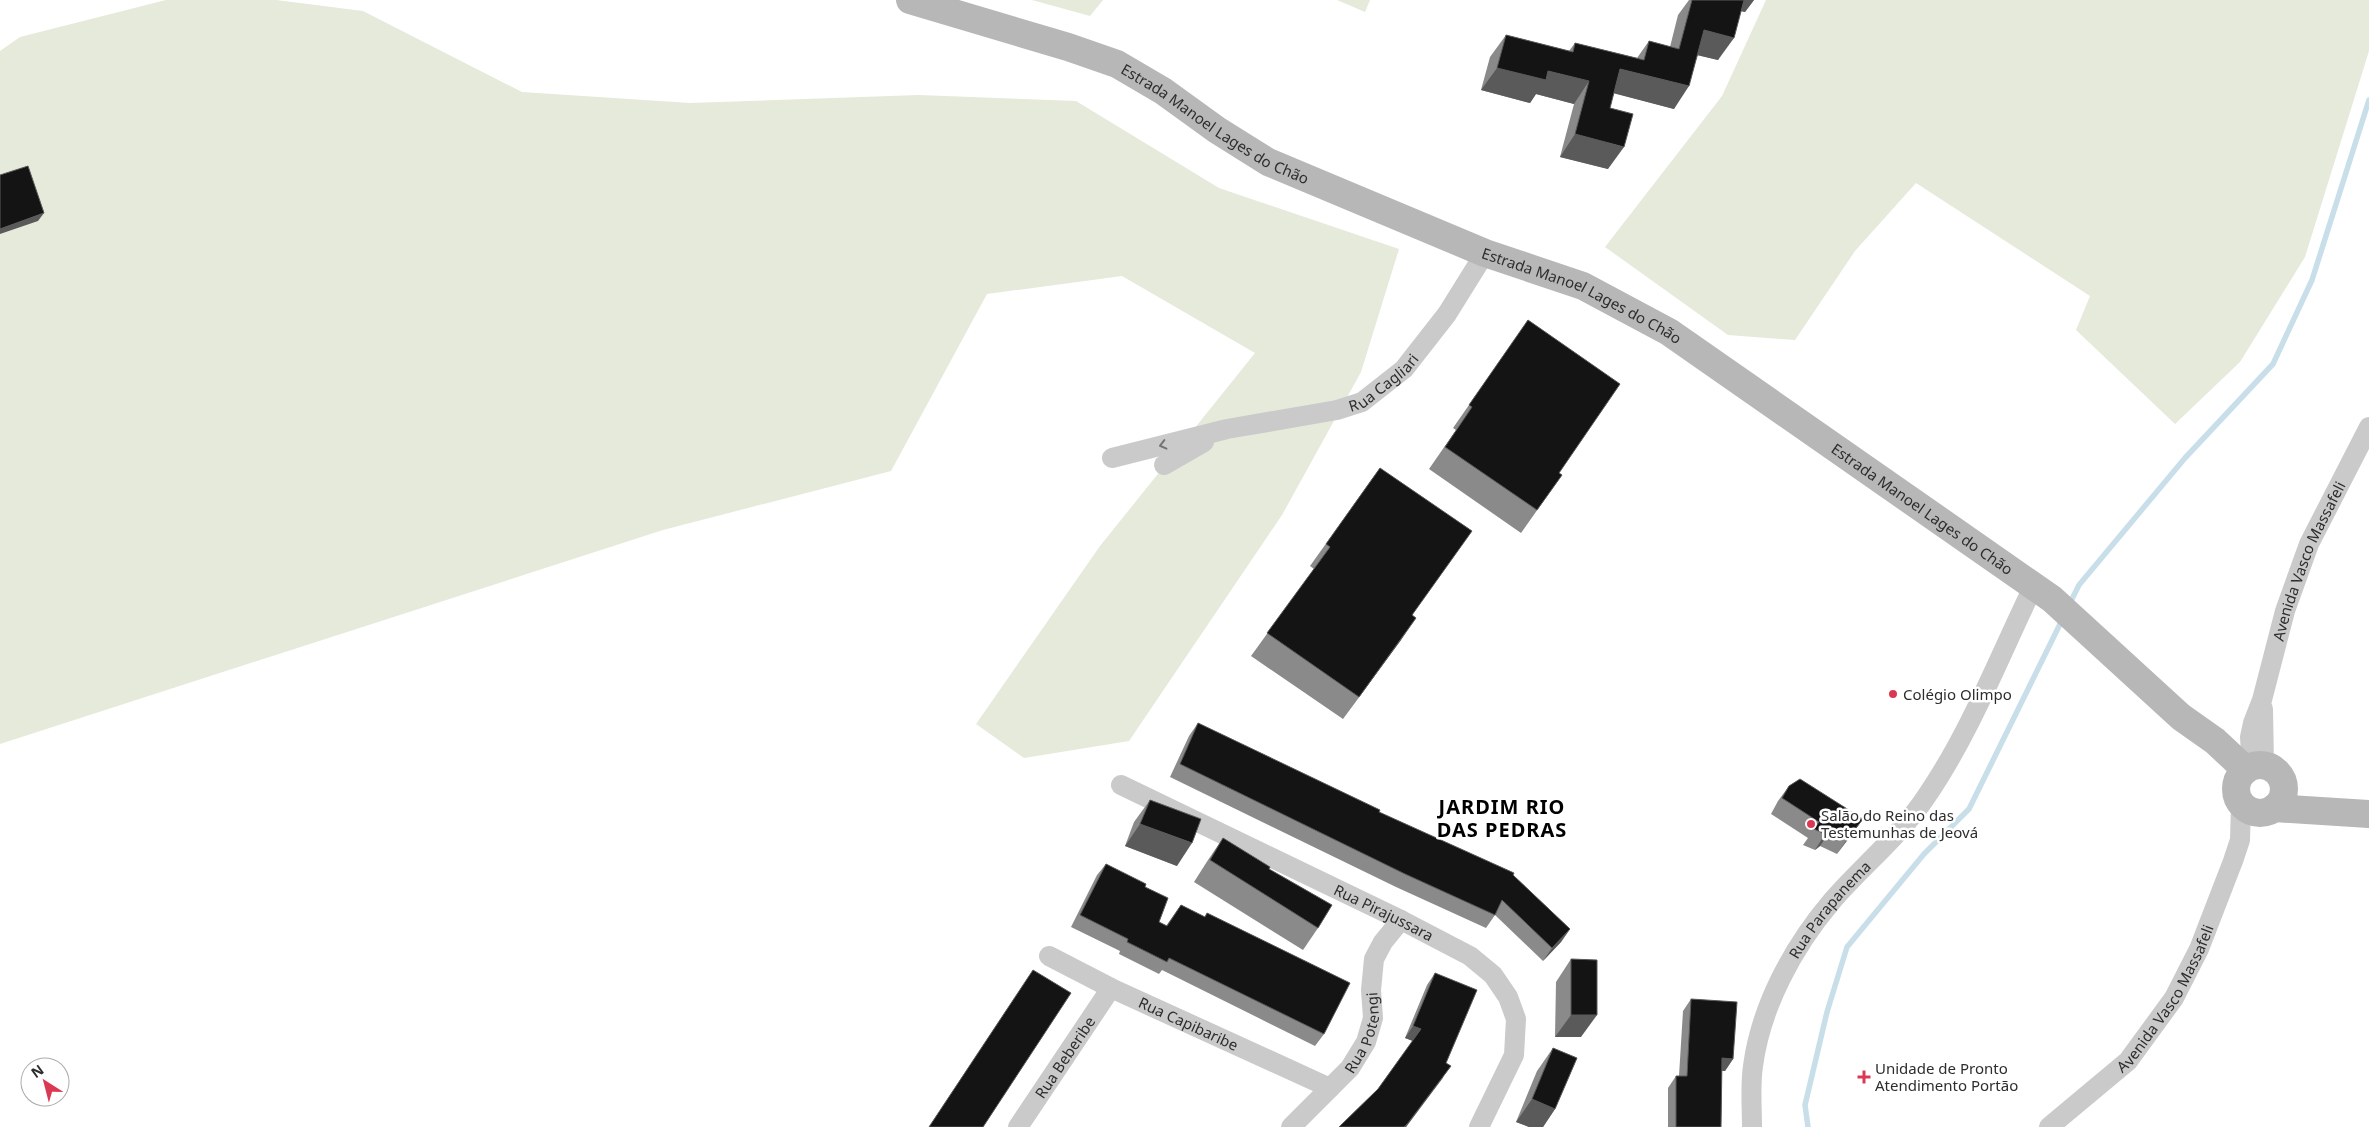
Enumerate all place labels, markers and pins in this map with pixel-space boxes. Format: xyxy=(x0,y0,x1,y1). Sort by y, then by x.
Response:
place label: Colégio Olimpo xyxy=(1903,684,2012,704)
marker: Colégio Olimpo xyxy=(1887,688,1899,700)
place label: Salão do Reino das Testemunhas de Jeová xyxy=(1821,805,1978,842)
marker: Salão do Reino das Testemunhas de Jeová xyxy=(1805,818,1817,830)
place label: Unidade de Pronto Atendimento Portão xyxy=(1875,1058,2018,1095)
marker: Unidade de Pronto Atendimento Portão xyxy=(1857,1070,1871,1084)

